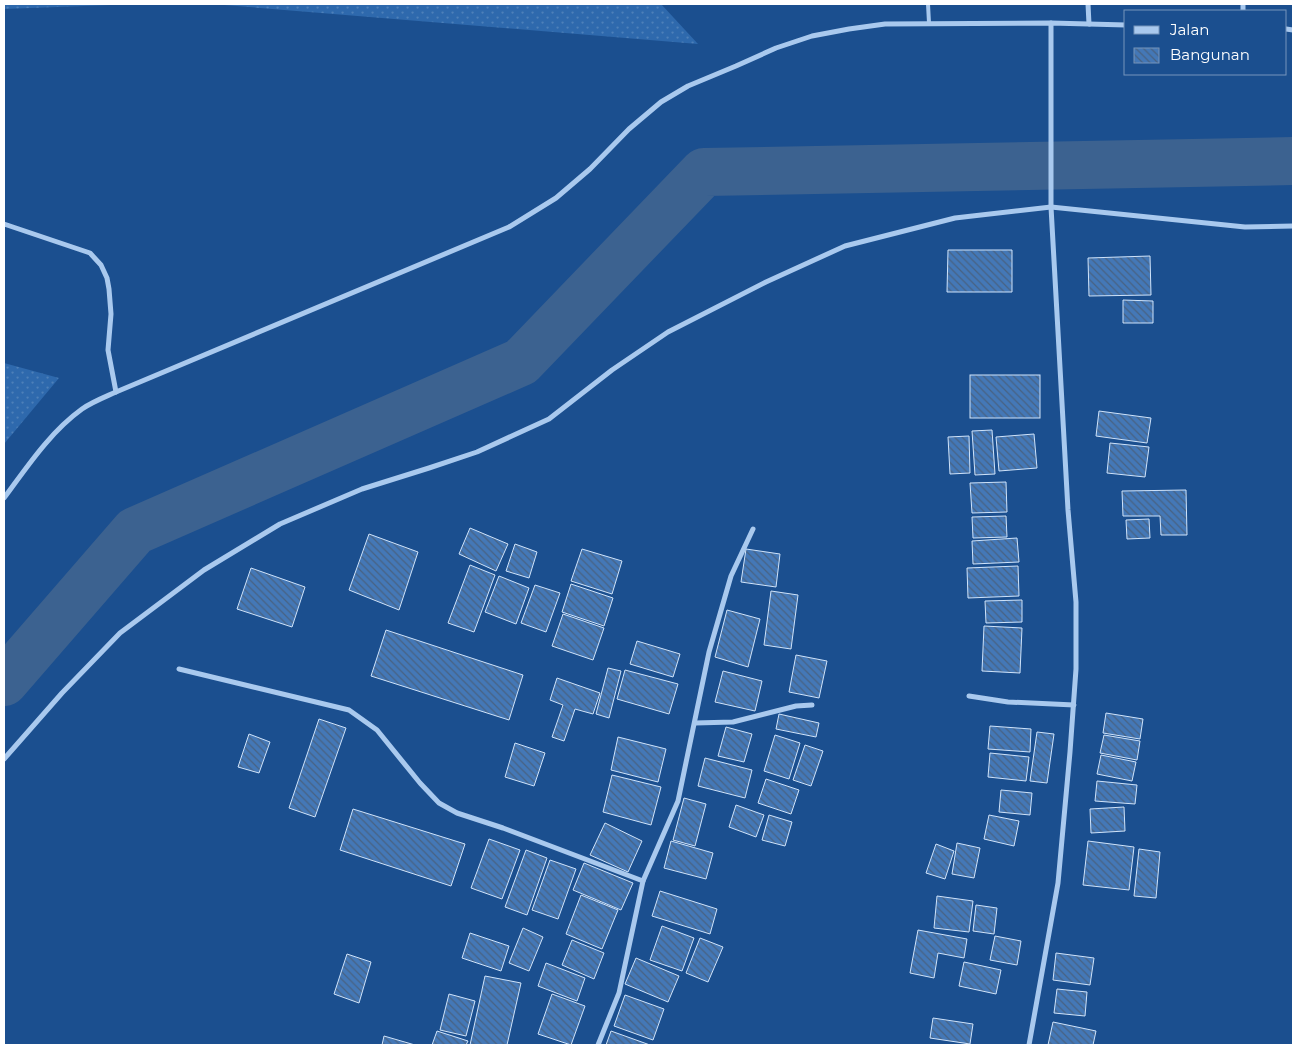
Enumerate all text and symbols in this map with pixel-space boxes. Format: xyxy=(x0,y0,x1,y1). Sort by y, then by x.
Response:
legend xyxy=(1124,10,1287,75)
text: Jalan xyxy=(1169,20,1209,39)
text: Bangunan xyxy=(1170,45,1250,64)

